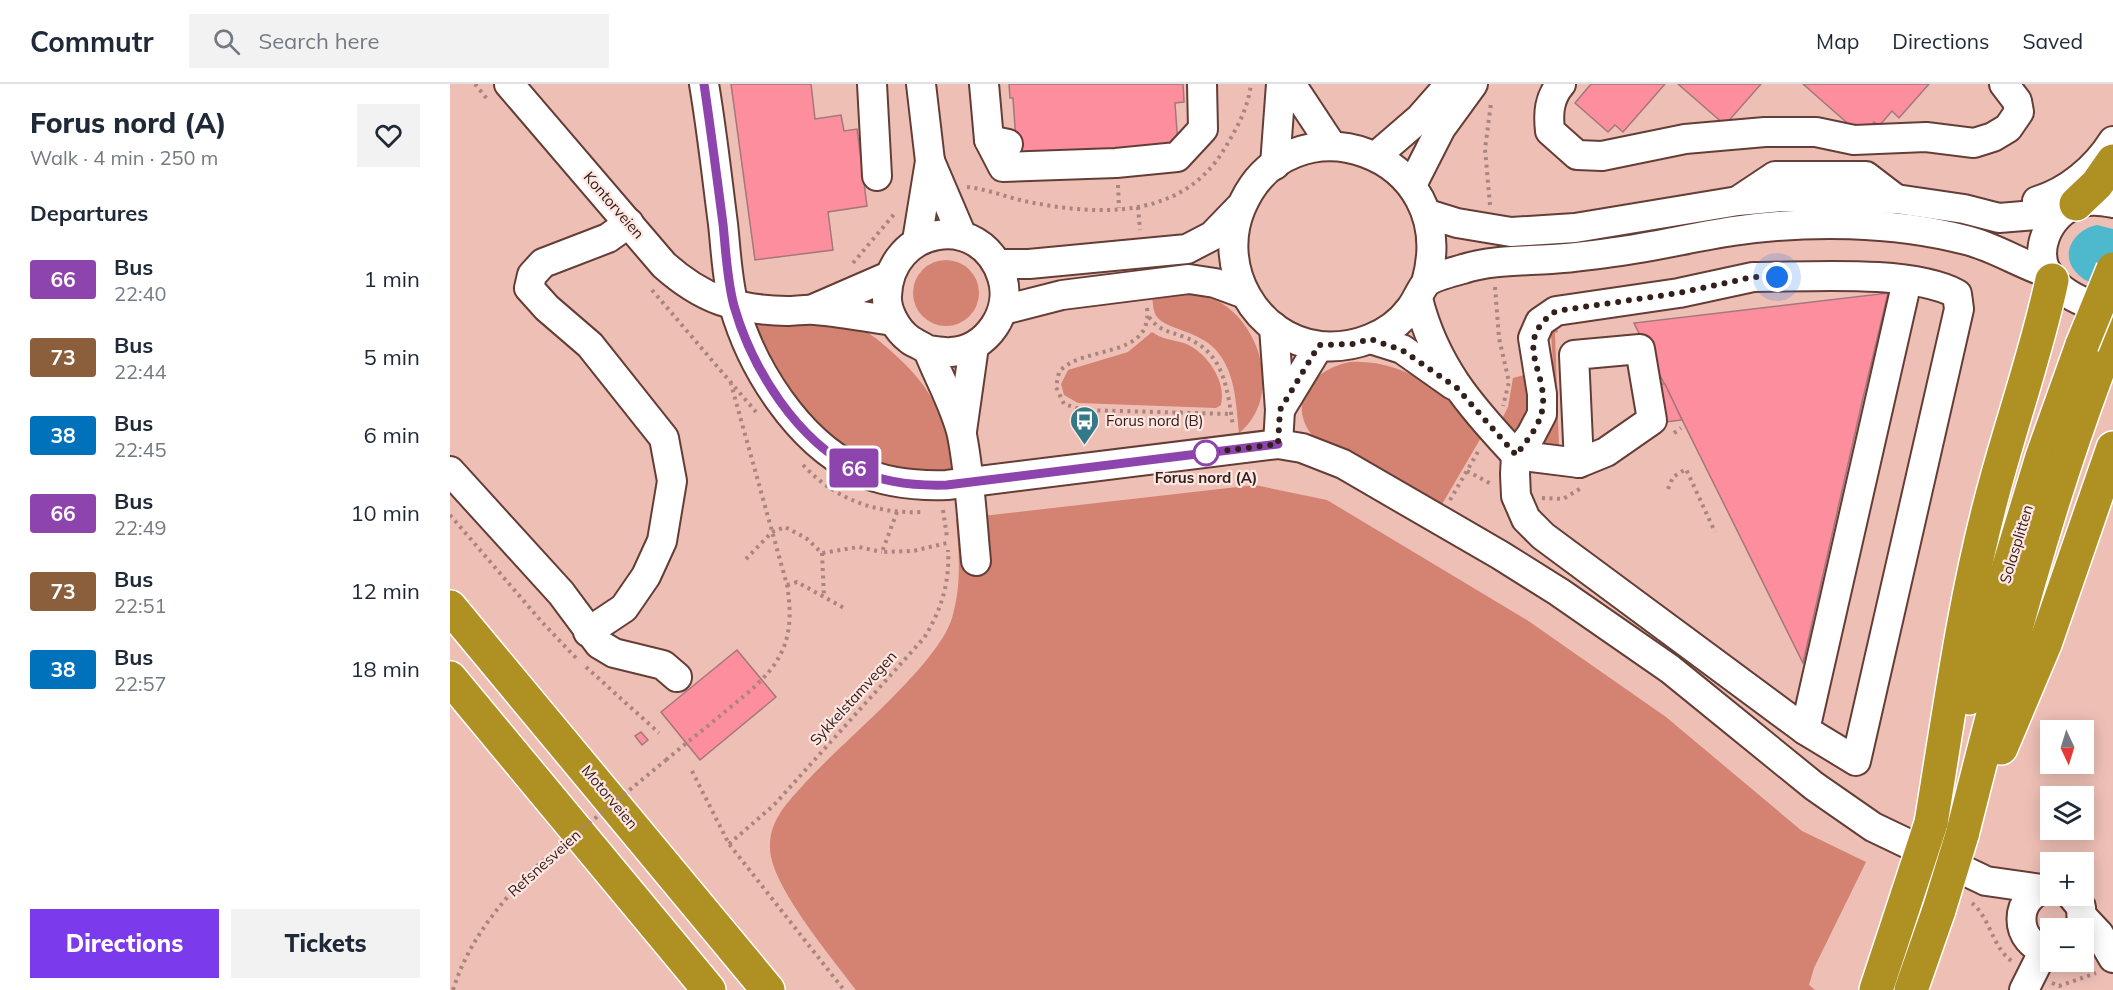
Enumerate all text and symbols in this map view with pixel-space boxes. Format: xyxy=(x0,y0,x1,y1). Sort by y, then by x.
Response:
search box xyxy=(189,14,609,68)
text: Commutr xyxy=(30,24,153,59)
icon: search xyxy=(210,25,243,58)
text: Search here xyxy=(258,27,379,55)
text: Map xyxy=(1816,28,1859,54)
text: Directions xyxy=(1892,28,1989,54)
text: Saved xyxy=(2022,28,2083,54)
button: heart xyxy=(357,104,420,167)
text: Forus nord (A) xyxy=(30,105,227,140)
text: Walk · 4 min · 250 m xyxy=(30,145,218,170)
street label: Kontorveien xyxy=(580,167,648,243)
text: Departures xyxy=(30,199,148,227)
text: Bus xyxy=(114,253,153,281)
your location xyxy=(1762,262,1792,292)
text: 1 min xyxy=(364,265,420,293)
text: 66 xyxy=(50,266,76,292)
text: 22:40 xyxy=(114,281,167,306)
text: Bus xyxy=(114,331,153,359)
text: 5 min xyxy=(364,343,420,371)
text: 73 xyxy=(50,344,76,370)
text: 22:44 xyxy=(114,359,167,384)
bus stop icon: Forus nord (B) xyxy=(1069,404,1101,446)
text: Bus xyxy=(114,409,153,437)
place label: Forus nord (B) xyxy=(1106,411,1204,430)
text: 6 min xyxy=(364,421,420,449)
text: 38 xyxy=(50,422,76,448)
text: 22:45 xyxy=(114,437,167,462)
marker: Forus nord (A) xyxy=(1193,440,1219,466)
line badge: 66 xyxy=(827,448,881,488)
text: 66 xyxy=(841,455,867,481)
place label: Forus nord (A) xyxy=(1155,468,1257,487)
text: Bus xyxy=(114,487,153,515)
text: 10 min xyxy=(350,499,420,527)
text: 66 xyxy=(50,500,76,526)
street label: Solasplitten xyxy=(1995,502,2037,586)
text: 22:49 xyxy=(114,515,167,540)
text: Bus xyxy=(114,565,153,593)
text: 12 min xyxy=(350,577,420,605)
text: 73 xyxy=(50,578,76,604)
text: 22:51 xyxy=(114,593,167,618)
text: Bus xyxy=(114,643,153,671)
street label: Sykkelstamvegen xyxy=(805,647,901,749)
text: 18 min xyxy=(350,655,420,683)
text: 38 xyxy=(50,656,76,682)
text: 22:57 xyxy=(114,671,167,696)
north arrow xyxy=(2040,720,2094,774)
map controls xyxy=(2040,720,2094,972)
street label: Motorveien xyxy=(578,761,642,833)
button: layers xyxy=(2040,786,2094,840)
street label: Refsnesveien xyxy=(504,825,584,901)
button: + xyxy=(2040,852,2094,906)
button: Directions xyxy=(30,909,219,978)
button: Tickets xyxy=(231,909,420,978)
button: − xyxy=(2040,918,2094,972)

